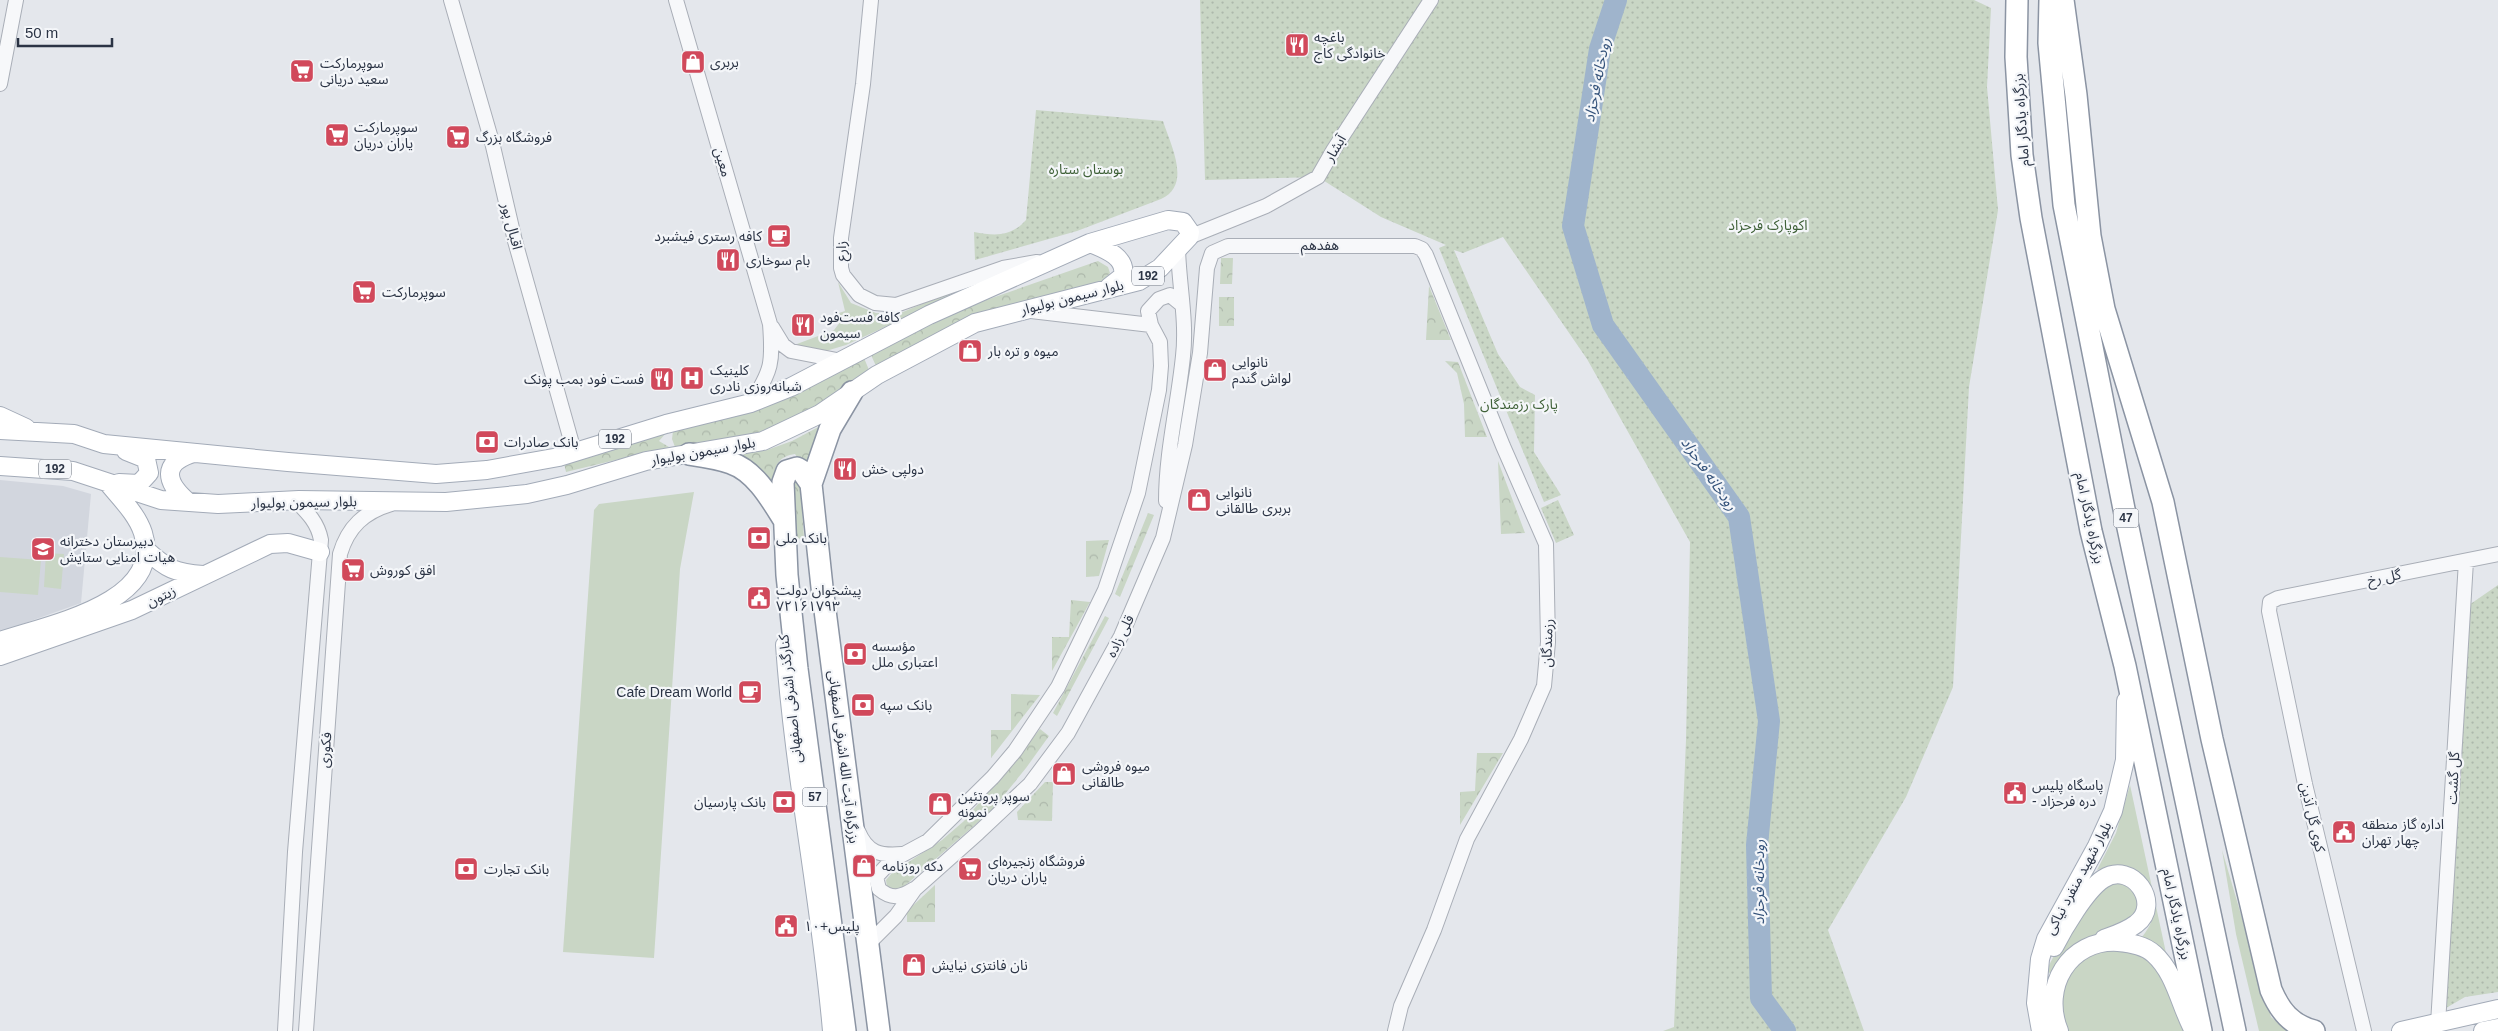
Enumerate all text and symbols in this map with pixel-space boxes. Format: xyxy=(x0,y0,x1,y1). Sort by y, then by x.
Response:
scale bar xyxy=(18,15,111,47)
text: 50 m xyxy=(25,24,58,41)
place label: باغچه خانوادگی کاج xyxy=(1314,29,1385,64)
restaurant icon: باغچه خانوادگی کاج xyxy=(1284,32,1310,58)
water label: رودخانه فرحزاد xyxy=(1580,36,1614,124)
shop icon: بربری xyxy=(680,49,706,75)
place label: بربری xyxy=(710,54,739,71)
place label: سوپرمارکت سعید دریانی xyxy=(320,55,389,88)
supermarket icon: سوپرمارکت سعید دریانی xyxy=(289,58,315,84)
street label: بزرگراه یادگار امام xyxy=(2010,73,2035,167)
place label: سوپرمارکت یاران دریان xyxy=(354,119,418,152)
supermarket icon: سوپرمارکت یاران دریان xyxy=(324,122,350,148)
supermarket icon: فروشگاه بزرگ xyxy=(445,124,471,150)
place label: فروشگاه بزرگ xyxy=(476,129,552,146)
street label: آبشار xyxy=(1320,131,1350,166)
street label: معین xyxy=(710,145,735,179)
park label: بوستان ستاره xyxy=(1049,161,1124,178)
street label: اقبال پور xyxy=(496,200,526,252)
park label: اکوپارک فرحزاد xyxy=(1728,217,1808,235)
cafe icon: کافه رستری فیشبرد xyxy=(766,223,792,249)
place label: کافه رستری فیشبرد xyxy=(654,228,762,245)
street label: هفدهم xyxy=(1301,237,1339,256)
street label: زارع xyxy=(833,241,852,261)
restaurant icon: بام سوخاری xyxy=(715,247,741,273)
place label: بام سوخاری xyxy=(746,252,810,271)
road number: 192 xyxy=(1132,266,1164,286)
street label: بلوار سیمون بولیوار xyxy=(1018,276,1126,319)
supermarket icon: سوپرمارکت xyxy=(351,279,377,305)
place label: سوپرمارکت xyxy=(382,284,446,302)
place label: کافه فست‌فود سیمون xyxy=(820,309,900,342)
restaurant icon: کافه فست‌فود سیمون xyxy=(790,312,816,338)
shop icon: میوه و تره بار xyxy=(957,338,983,364)
place label: میوه و تره بار xyxy=(987,343,1059,360)
place label: نانوایی لواش گندم xyxy=(1232,354,1291,389)
shop icon: نانوایی لواش گندم xyxy=(1202,357,1228,383)
place label: کلینیک شبانه‌روزی نادری xyxy=(710,362,802,395)
hospital icon: کلینیک شبانه‌روزی نادری xyxy=(679,365,705,391)
restaurant icon: فست فود بمب پونک xyxy=(649,366,675,392)
place label: فست فود بمب پونک xyxy=(524,371,644,389)
park label: پارک رزمندگان xyxy=(1480,396,1558,414)
bank icon: بانک صادرات xyxy=(474,429,500,455)
road number: 192 xyxy=(599,429,631,448)
place label: بانک صادرات xyxy=(504,434,579,451)
street label: بلوار سیمون بولیوار xyxy=(649,434,757,469)
water label: رودخانه فرحزاد xyxy=(1677,434,1741,514)
restaurant icon: دولپی خش xyxy=(832,456,858,482)
road number: 192 xyxy=(39,459,71,478)
place label: دولپی خش xyxy=(862,461,924,479)
street label: بزرگراه یادگار امام xyxy=(2070,471,2108,566)
place label: نانوایی بربری طالقانی xyxy=(1216,484,1291,517)
shop icon: نانوایی بربری طالقانی xyxy=(1186,487,1212,513)
street label: بلوار سیمون بولیوار xyxy=(250,493,357,512)
road number: 47 xyxy=(2114,508,2138,528)
bank icon: بانک ملی xyxy=(746,525,772,551)
place label: بانک ملی xyxy=(776,530,827,547)
place label: دبیرستان دخترانه هیات امنایی ستایش xyxy=(60,533,175,566)
school or university icon: دبیرستان دخترانه هیات امنایی ستایش xyxy=(30,536,56,562)
supermarket icon: افق کوروش xyxy=(340,557,366,583)
place label: افق کوروش xyxy=(370,562,436,580)
street label: گل رخ xyxy=(2366,566,2403,591)
street label: زیتون xyxy=(144,582,179,611)
place label: پیشخوان دولت ۷۲۱۶۱۷۹۳ xyxy=(776,582,862,614)
public building icon: پیشخوان دولت ۷۲۱۶۱۷۹۳ xyxy=(746,585,772,611)
street label: قلی زاده xyxy=(1103,612,1138,660)
street label: رزمندگان xyxy=(1538,618,1557,668)
street label: کنارگذر اشرفی اصفهانی xyxy=(775,633,806,764)
place label: مؤسسه اعتباری ملل xyxy=(872,638,938,671)
bank icon: مؤسسه اعتباری ملل xyxy=(842,641,868,667)
street label: بزرگراه آیت الله اشرفی اصفهانی xyxy=(824,670,863,845)
cafe icon: Cafe Dream World xyxy=(737,679,763,705)
place label: Cafe Dream World xyxy=(616,684,732,700)
bank icon: بانک سپه xyxy=(850,692,876,718)
place label: بانک سپه xyxy=(880,697,932,715)
street label: فکوری xyxy=(315,731,336,769)
street label: گل گشت xyxy=(2444,751,2463,805)
place label: میوه فروشی طالقانی xyxy=(1082,758,1150,791)
shop icon: میوه فروشی طالقانی xyxy=(1051,761,1077,787)
place label: پاسگاه پلیس - دره فرحزاد xyxy=(2032,777,2103,810)
public building icon: پاسگاه پلیس - دره فرحزاد xyxy=(2002,780,2028,806)
street label: کوی گل آذین xyxy=(2296,781,2329,854)
road number: 57 xyxy=(802,788,828,806)
place label: سوپر پروتئین نمونه xyxy=(958,788,1030,821)
bank icon: بانک پارسیان xyxy=(771,789,797,815)
shop icon: سوپر پروتئین نمونه xyxy=(927,791,953,817)
place label: بانک پارسیان xyxy=(694,794,766,812)
place label: اداره گاز منطقه چهار تهران xyxy=(2362,816,2444,850)
street label: بلوار شهید منفرد نیاکی xyxy=(2041,819,2116,938)
public building icon: اداره گاز منطقه چهار تهران xyxy=(2331,819,2357,845)
water label: رودخانه فرحزاد xyxy=(1750,839,1768,925)
shop icon: دکه روزنامه xyxy=(851,853,877,879)
place label: فروشگاه زنجیره‌ای یاران دریان xyxy=(988,853,1085,886)
bank icon: بانک تجارت xyxy=(453,856,479,882)
supermarket icon: فروشگاه زنجیره‌ای یاران دریان xyxy=(957,856,983,882)
place label: دکه روزنامه xyxy=(882,858,944,875)
place label: بانک تجارت xyxy=(484,861,550,878)
street label: بزرگراه یادگار امام xyxy=(2157,867,2195,962)
public building icon: پلیس+۱۰ xyxy=(773,913,799,939)
place label: پلیس+۱۰ xyxy=(804,918,860,936)
shop icon: نان فانتزی نیایش xyxy=(901,952,927,978)
place label: نان فانتزی نیایش xyxy=(932,957,1028,974)

